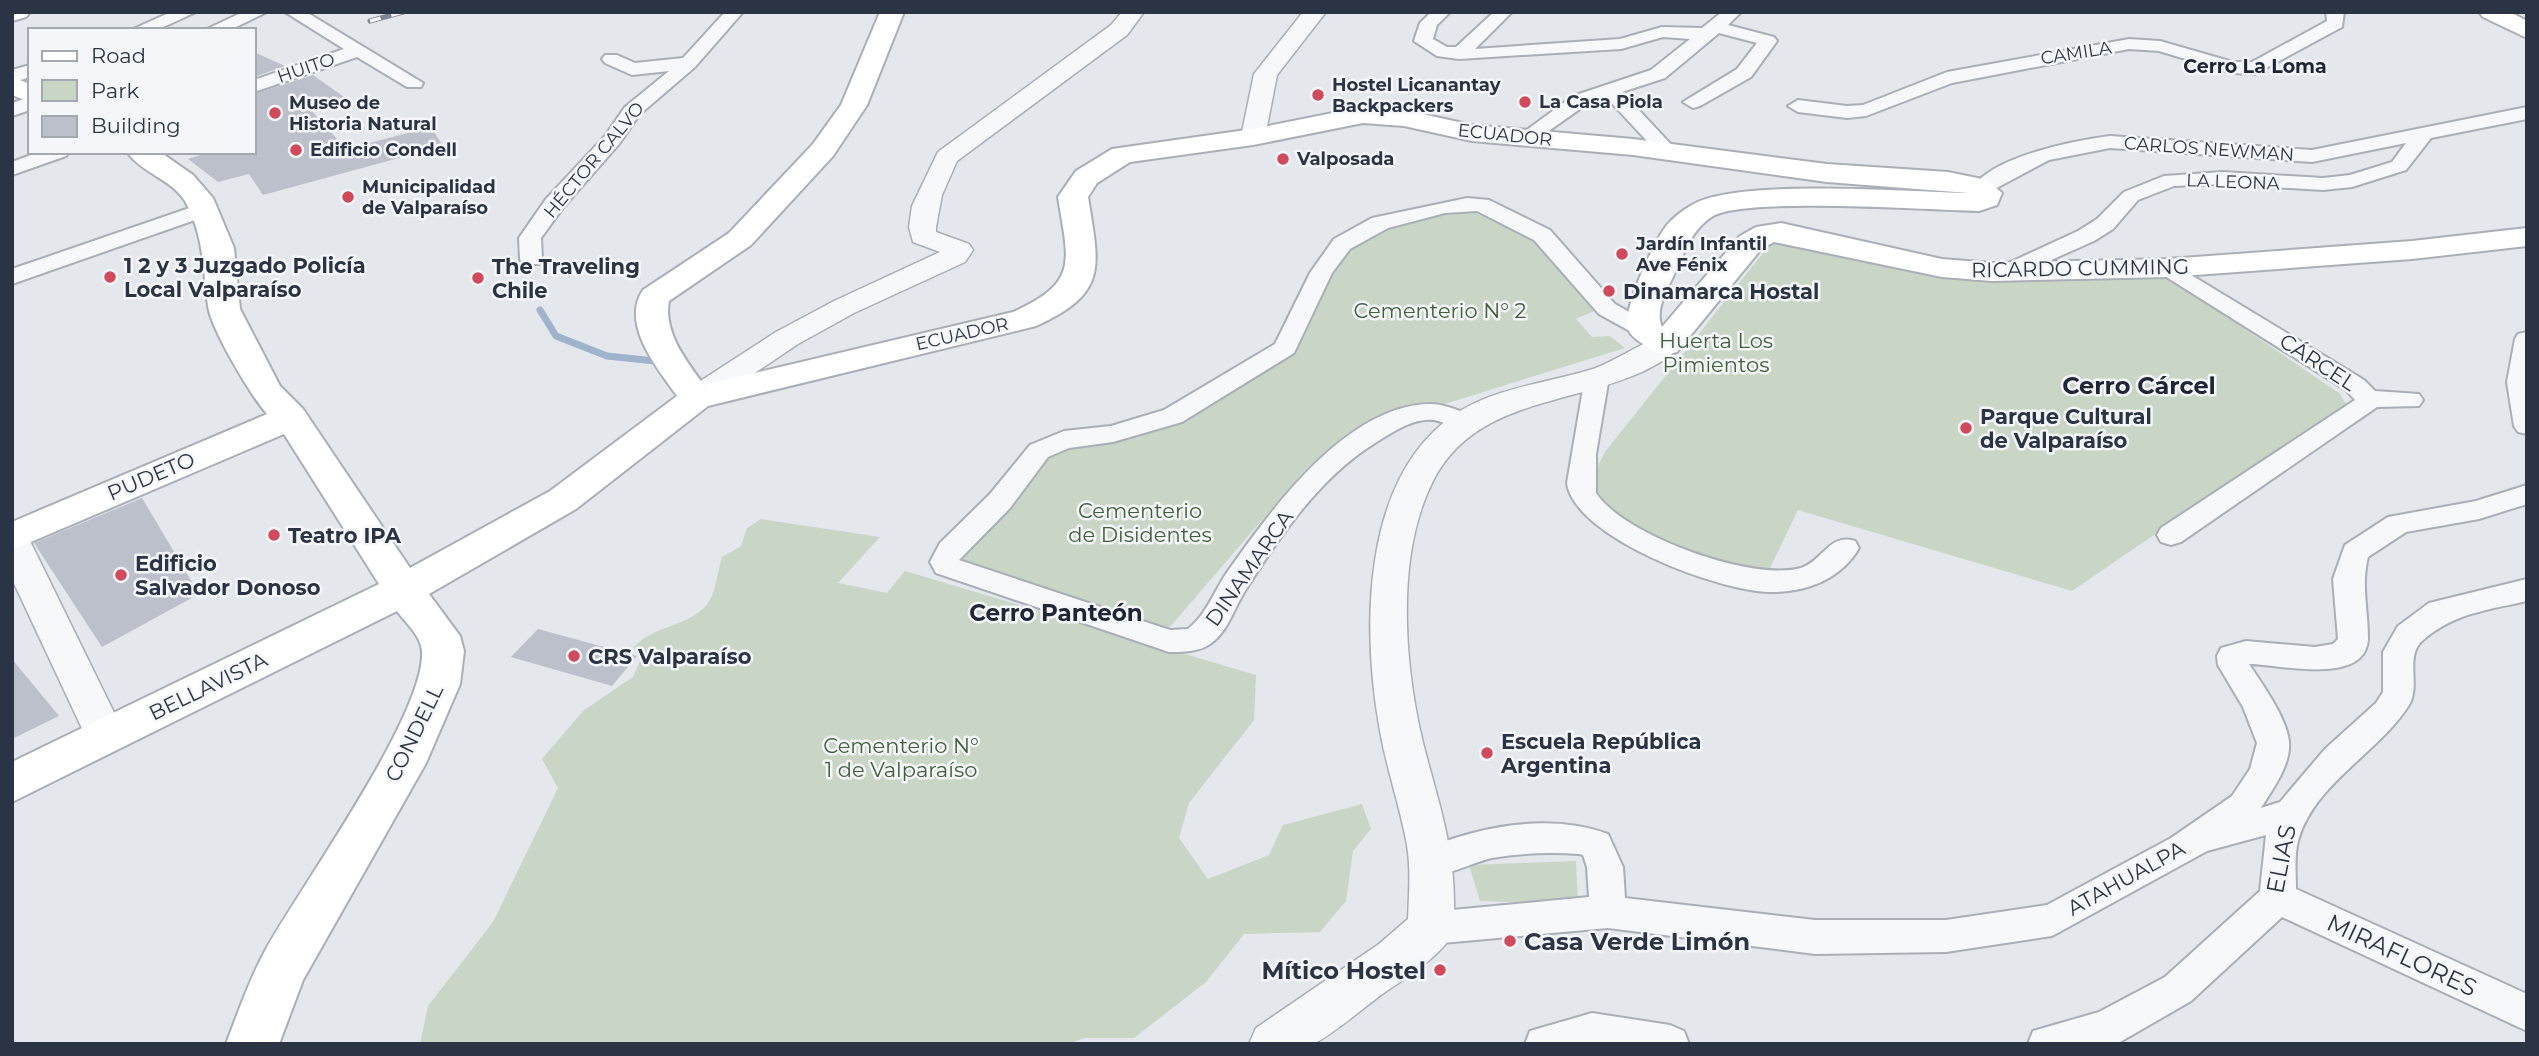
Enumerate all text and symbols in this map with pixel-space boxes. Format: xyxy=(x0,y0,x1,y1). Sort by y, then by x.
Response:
legend xyxy=(28,28,256,154)
street label: CAMILA xyxy=(2039,37,2113,69)
text: Road xyxy=(91,43,146,68)
street label: HUITO xyxy=(274,48,338,88)
district label: Cerro La Loma xyxy=(2183,55,2327,78)
place label: Hostel Licanantay Backpackers xyxy=(1332,74,1501,117)
text: Park xyxy=(91,78,139,103)
marker: Hostel Licanantay Backpackers xyxy=(1310,87,1326,103)
place label: La Casa Piola xyxy=(1539,91,1663,113)
place label: Museo de Historia Natural xyxy=(289,92,437,135)
marker: La Casa Piola xyxy=(1517,94,1533,110)
street label: HÉCTOR CALVO xyxy=(539,98,649,222)
marker: Museo de Historia Natural xyxy=(267,105,283,121)
text: Building xyxy=(91,113,181,138)
street label: ECUADOR xyxy=(1457,119,1553,151)
street label: CARLOS NEWMAN xyxy=(2123,132,2295,166)
place label: Edificio Condell xyxy=(310,139,457,161)
marker: Edificio Condell xyxy=(288,142,304,158)
place label: Valposada xyxy=(1296,148,1394,170)
marker: Valposada xyxy=(1275,151,1291,167)
street label: LA LEONA xyxy=(2186,169,2280,195)
place label: Municipalidad de Valparaíso xyxy=(362,176,496,219)
marker: Municipalidad de Valparaíso xyxy=(340,189,356,205)
place label: Jardín Infantil Ave Fénix xyxy=(1635,233,1767,276)
marker: Jardín Infantil Ave Fénix xyxy=(1614,246,1630,262)
place label: 1 2 y 3 Juzgado Policía Local Valparaíso xyxy=(124,253,366,302)
place label: The Traveling Chile xyxy=(492,254,640,303)
street label: RICARDO CUMMING xyxy=(1971,254,2189,282)
marker: 1 2 y 3 Juzgado Policía Local Valparaíso xyxy=(102,269,118,285)
marker: The Traveling Chile xyxy=(470,270,486,286)
place label: Dinamarca Hostal xyxy=(1623,279,1819,304)
marker: Dinamarca Hostal xyxy=(1601,283,1617,299)
park label: Cementerio N° 2 xyxy=(1354,298,1527,323)
street label: ECUADOR xyxy=(913,313,1011,355)
park label: Huerta Los Pimientos xyxy=(1659,328,1773,377)
street label: CÁRCEL xyxy=(2275,328,2361,396)
district label: Cerro Cárcel xyxy=(2062,371,2216,400)
place label: Parque Cultural de Valparaíso xyxy=(1980,404,2152,453)
marker: Parque Cultural de Valparaíso xyxy=(1958,420,1974,436)
street label: PUDETO xyxy=(104,446,198,506)
park label: Cementerio de Disidentes xyxy=(1068,498,1212,547)
street label: DINAMARCA xyxy=(1200,504,1299,631)
place label: Teatro IPA xyxy=(288,523,402,548)
marker: Teatro IPA xyxy=(266,527,282,543)
place label: Edificio Salvador Donoso xyxy=(135,551,321,600)
marker: Edificio Salvador Donoso xyxy=(113,567,129,583)
district label: Cerro Panteón xyxy=(969,599,1143,627)
place label: CRS Valparaíso xyxy=(588,644,752,669)
street label: BELLAVISTA xyxy=(145,646,272,725)
marker: CRS Valparaíso xyxy=(566,648,582,664)
street label: CONDELL xyxy=(380,680,449,786)
place label: Escuela República Argentina xyxy=(1500,729,1702,778)
park label: Cementerio N° 1 de Valparaíso xyxy=(823,733,979,782)
marker: Escuela República Argentina xyxy=(1479,745,1495,761)
street label: ELIAS xyxy=(2260,822,2302,896)
street label: ATAHUALPA xyxy=(2063,835,2190,921)
street label: MIRAFLORES xyxy=(2322,908,2482,1002)
place label: Casa Verde Limón xyxy=(1524,927,1750,956)
marker: Casa Verde Limón xyxy=(1502,933,1518,949)
place label: Mítico Hostel xyxy=(1261,956,1426,985)
marker: Mítico Hostel xyxy=(1432,962,1448,978)

